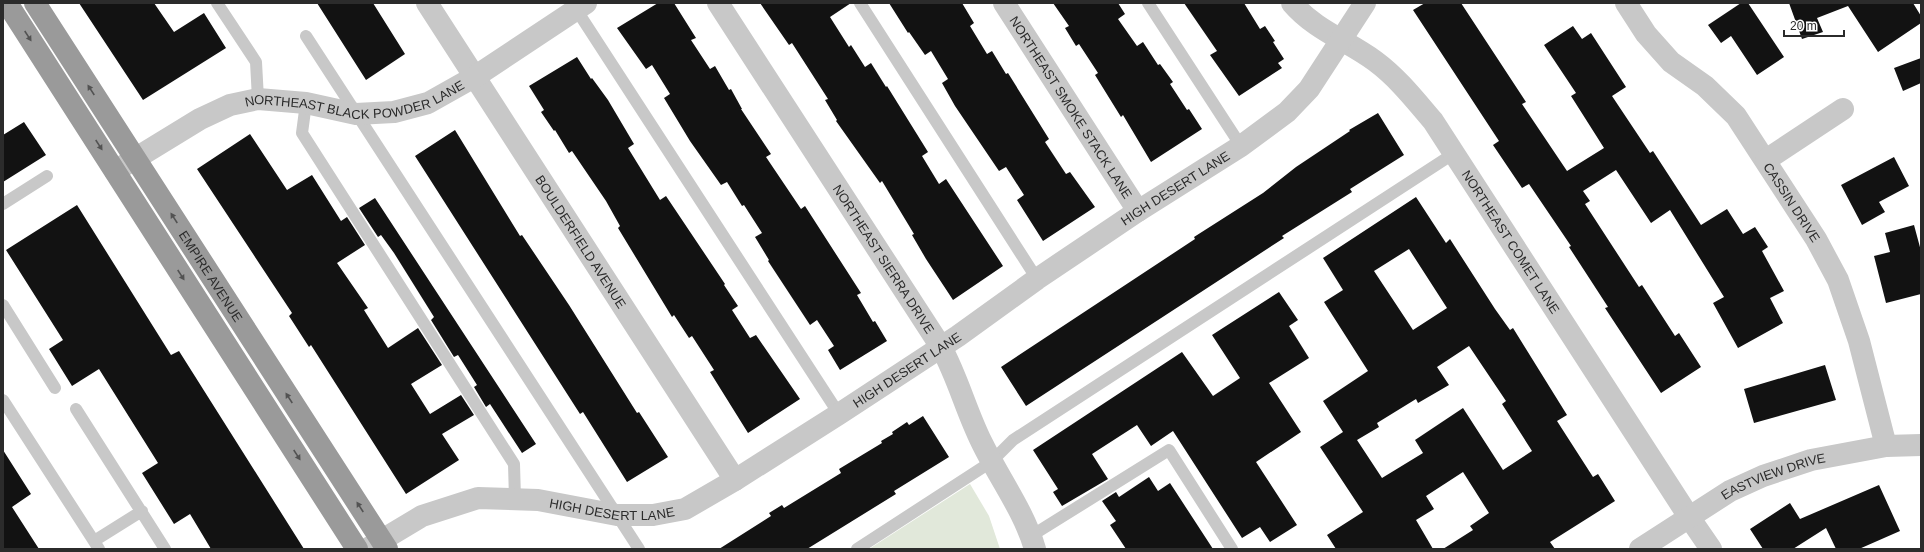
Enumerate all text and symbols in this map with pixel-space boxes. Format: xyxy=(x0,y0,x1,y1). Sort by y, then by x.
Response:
scale bar xyxy=(1784,12,1844,38)
street label: NORTHEAST SMOKE STACK LANE xyxy=(1007,13,1136,202)
text: 20 m xyxy=(1790,19,1817,33)
one-way arrow xyxy=(24,31,32,41)
street label: NORTHEAST BLACK POWDER LANE xyxy=(243,77,467,122)
one-way arrow xyxy=(87,85,94,96)
one-way arrow xyxy=(95,139,102,151)
street label: HIGH DESERT LANE xyxy=(1118,148,1232,228)
street label: CASSIN DRIVE xyxy=(1761,160,1824,245)
street label: NORTHEAST COMET LANE xyxy=(1459,167,1563,316)
street label: BOULDERFIELD AVENUE xyxy=(533,172,630,311)
street label: NORTHEAST SIERRA DRIVE xyxy=(830,182,938,336)
one-way arrow xyxy=(170,212,177,224)
street label: EMPIRE AVENUE xyxy=(176,228,246,325)
one-way arrow xyxy=(178,269,185,281)
street label: HIGH DESERT LANE xyxy=(850,329,964,410)
one-way arrow xyxy=(286,392,293,404)
one-way arrow xyxy=(293,450,301,460)
street label: EASTVIEW DRIVE xyxy=(1718,450,1827,502)
street label: HIGH DESERT LANE xyxy=(548,495,676,523)
one-way arrow xyxy=(356,502,364,512)

